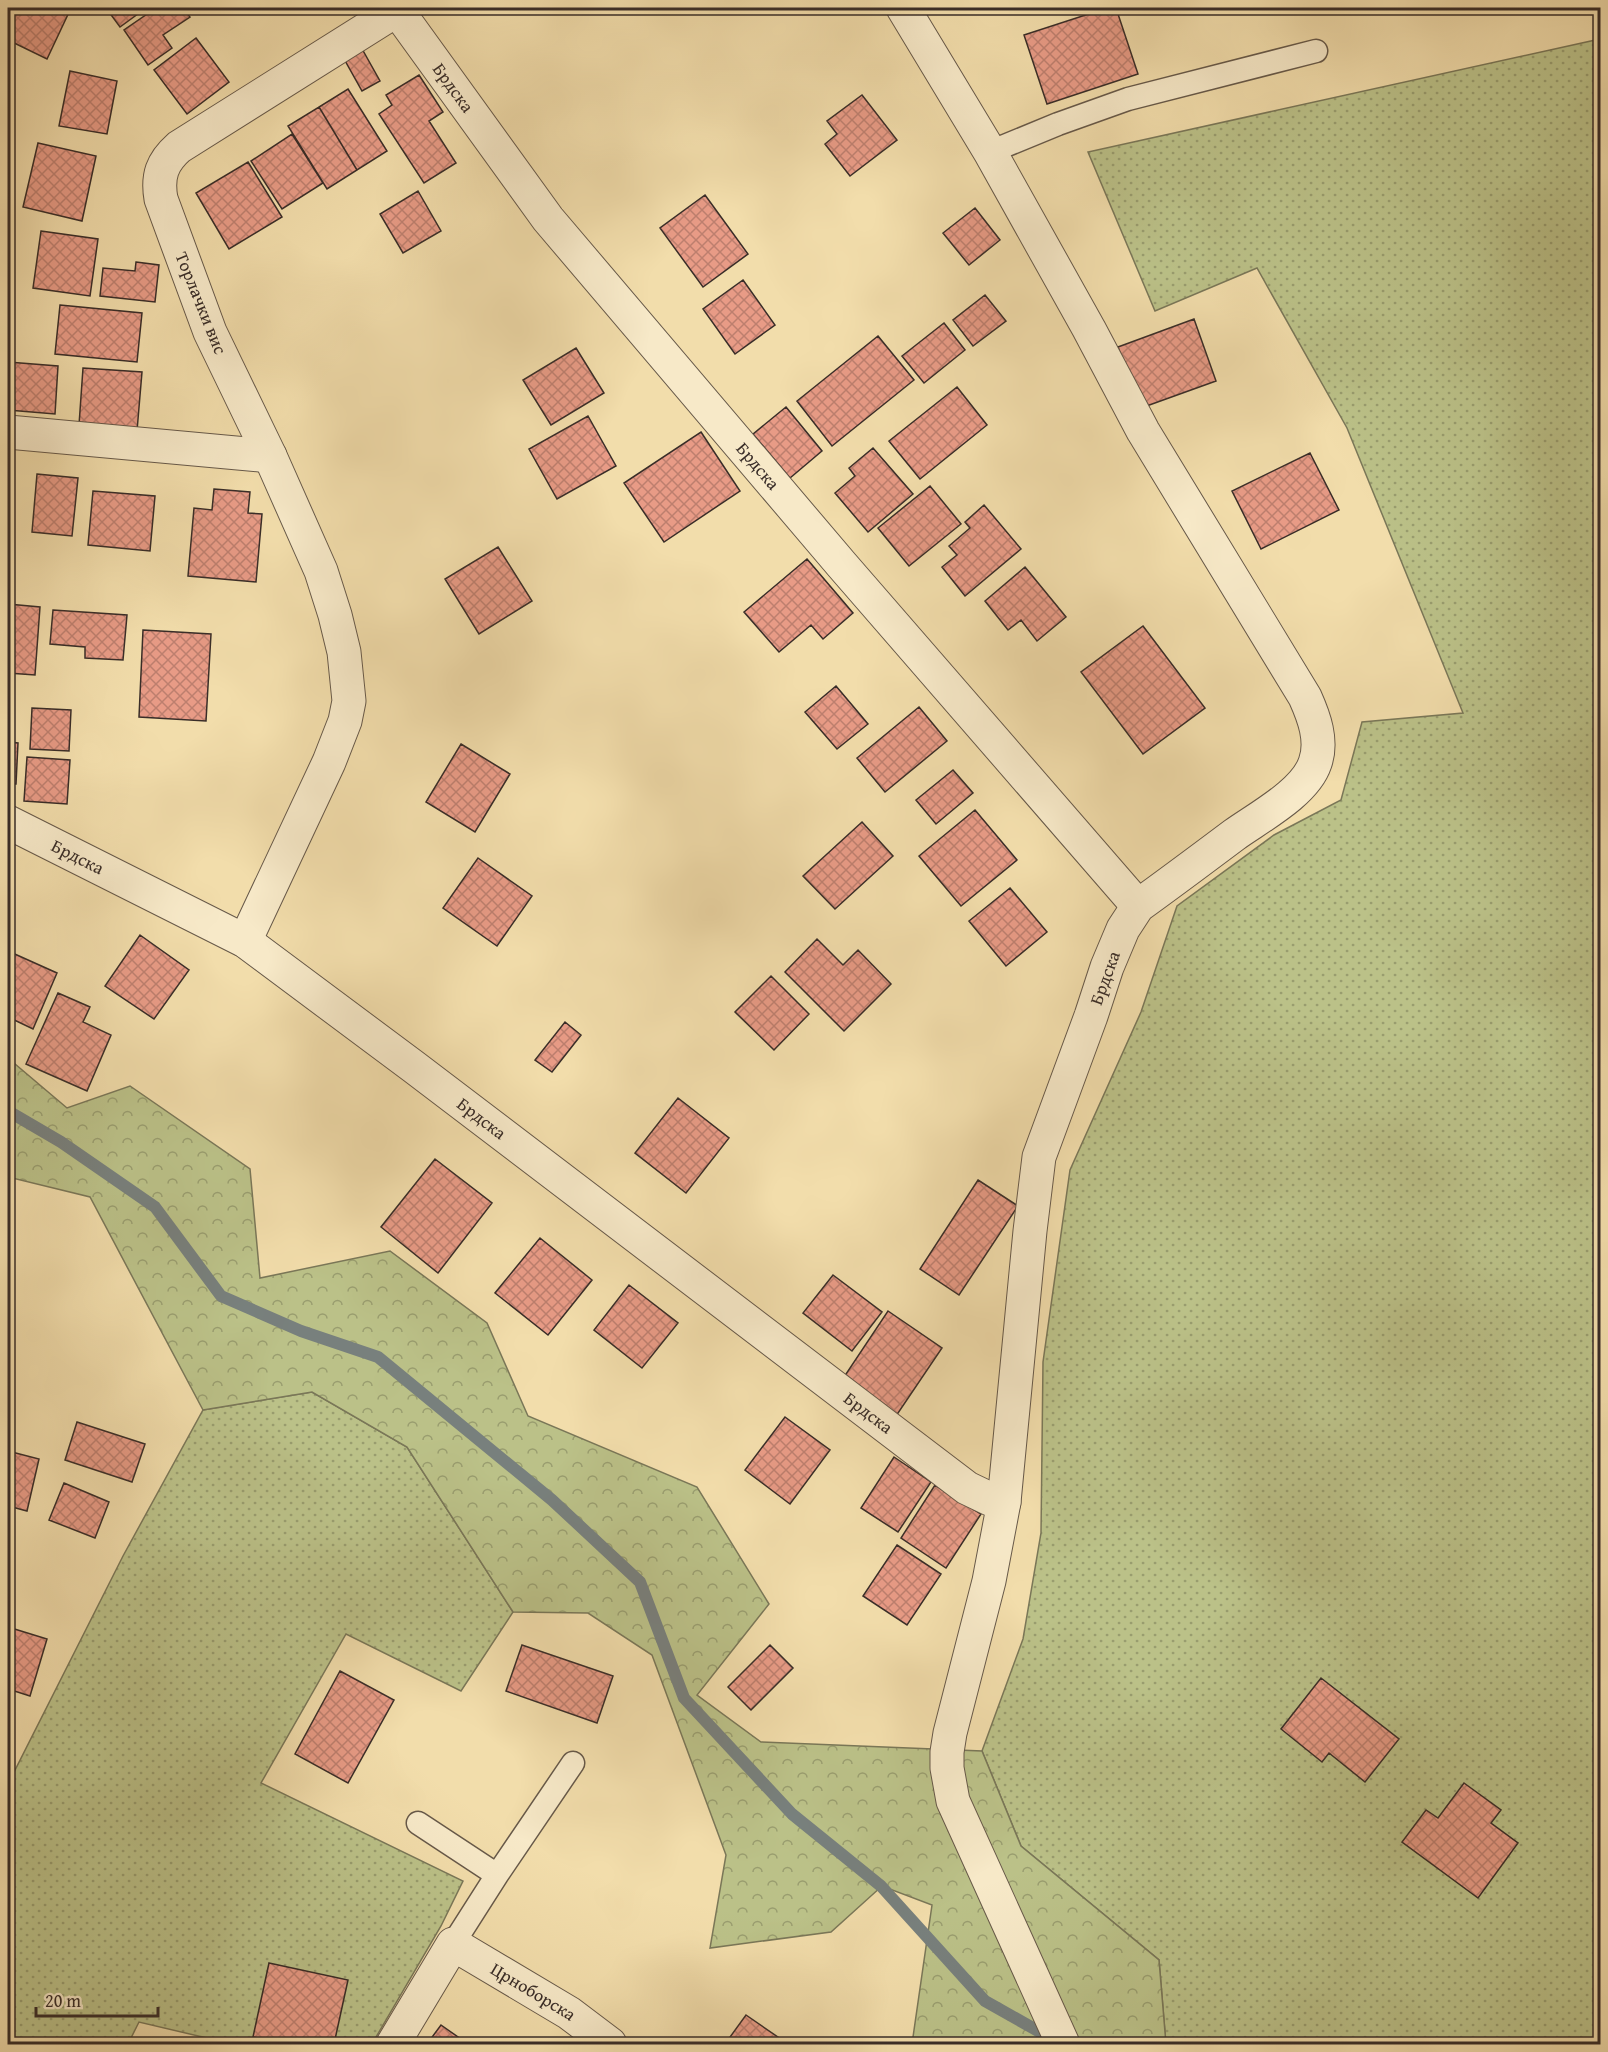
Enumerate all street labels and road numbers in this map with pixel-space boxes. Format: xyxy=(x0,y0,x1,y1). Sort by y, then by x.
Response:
street label: Брдска xyxy=(426,57,481,118)
street label: Торлачки вис xyxy=(169,247,234,358)
street label: Брдска xyxy=(730,436,787,496)
street label: Брдска xyxy=(47,832,109,881)
street label: Брдска xyxy=(1082,947,1127,1009)
street label: Брдска xyxy=(452,1090,513,1146)
street label: Брдска xyxy=(838,1385,899,1440)
street label: Црноборска xyxy=(486,1955,583,2027)

